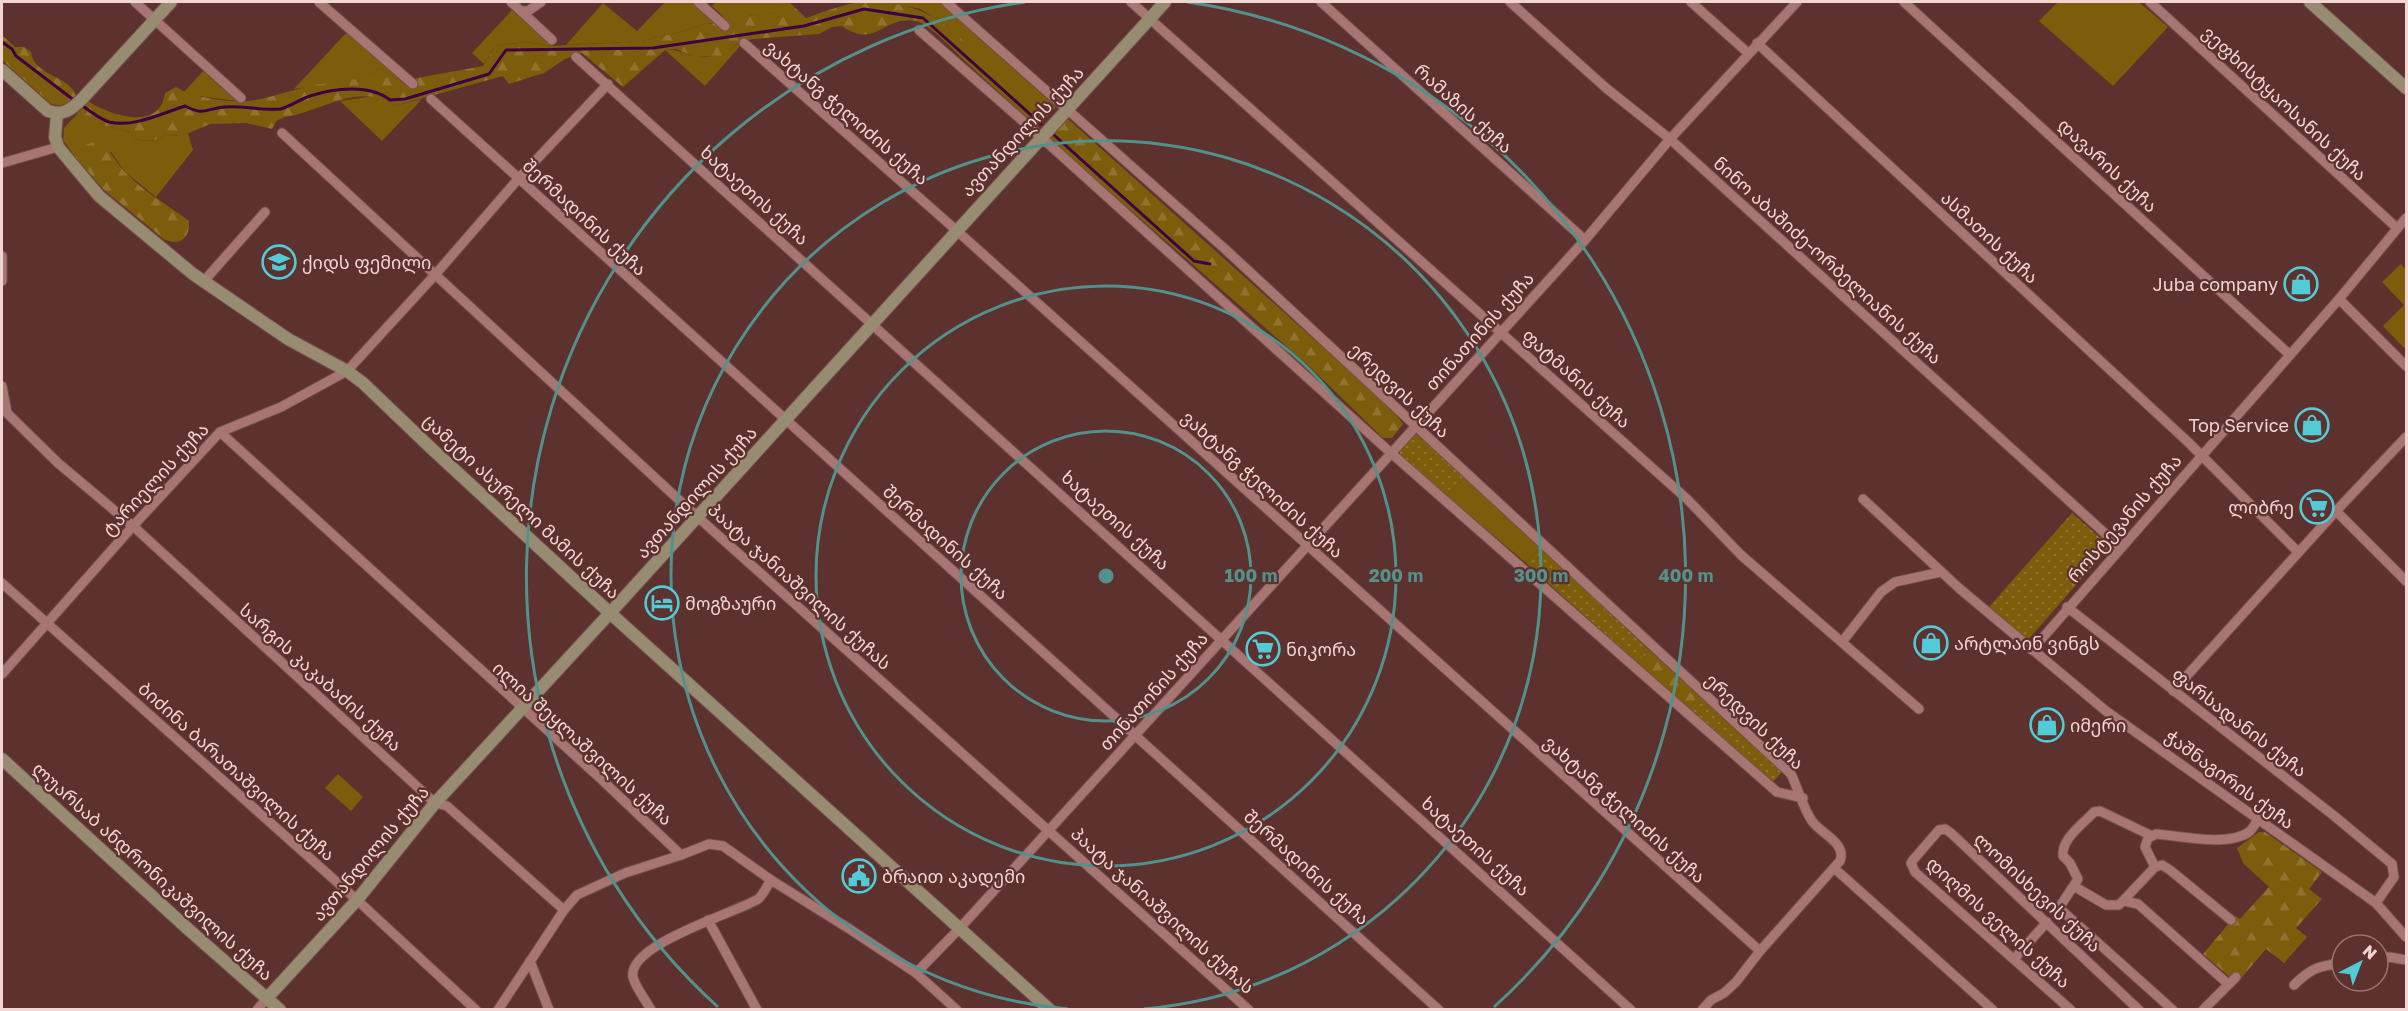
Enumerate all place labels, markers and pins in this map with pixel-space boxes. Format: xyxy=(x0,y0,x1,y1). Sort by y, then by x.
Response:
school or university icon: ქიდს ფემილი xyxy=(261,244,297,280)
place label: ქიდს ფემილი xyxy=(302,251,431,274)
shop icon: Juba company xyxy=(2283,266,2319,302)
place label: Juba company xyxy=(2153,273,2278,295)
shop icon: Top Service xyxy=(2294,407,2330,443)
place label: Top Service xyxy=(2188,414,2289,436)
supermarket icon: ლიბრე xyxy=(2299,489,2335,525)
place label: ლიბრე xyxy=(2228,496,2294,519)
centre of rings xyxy=(1096,566,1116,586)
hotel icon: მოგზაური xyxy=(644,585,680,621)
place label: მოგზაური xyxy=(685,592,776,615)
shop icon: არტლაინ ვინგს xyxy=(1913,625,1949,661)
supermarket icon: ნიკორა xyxy=(1245,631,1281,667)
place label: არტლაინ ვინგს xyxy=(1954,632,2100,655)
place label: ნიკორა xyxy=(1286,638,1356,661)
shop icon: იმერი xyxy=(2029,707,2065,743)
place label: იმერი xyxy=(2070,714,2126,737)
public building icon: ბრაით აკადემი xyxy=(841,858,877,894)
place label: ბრაით აკადემი xyxy=(882,865,1025,888)

